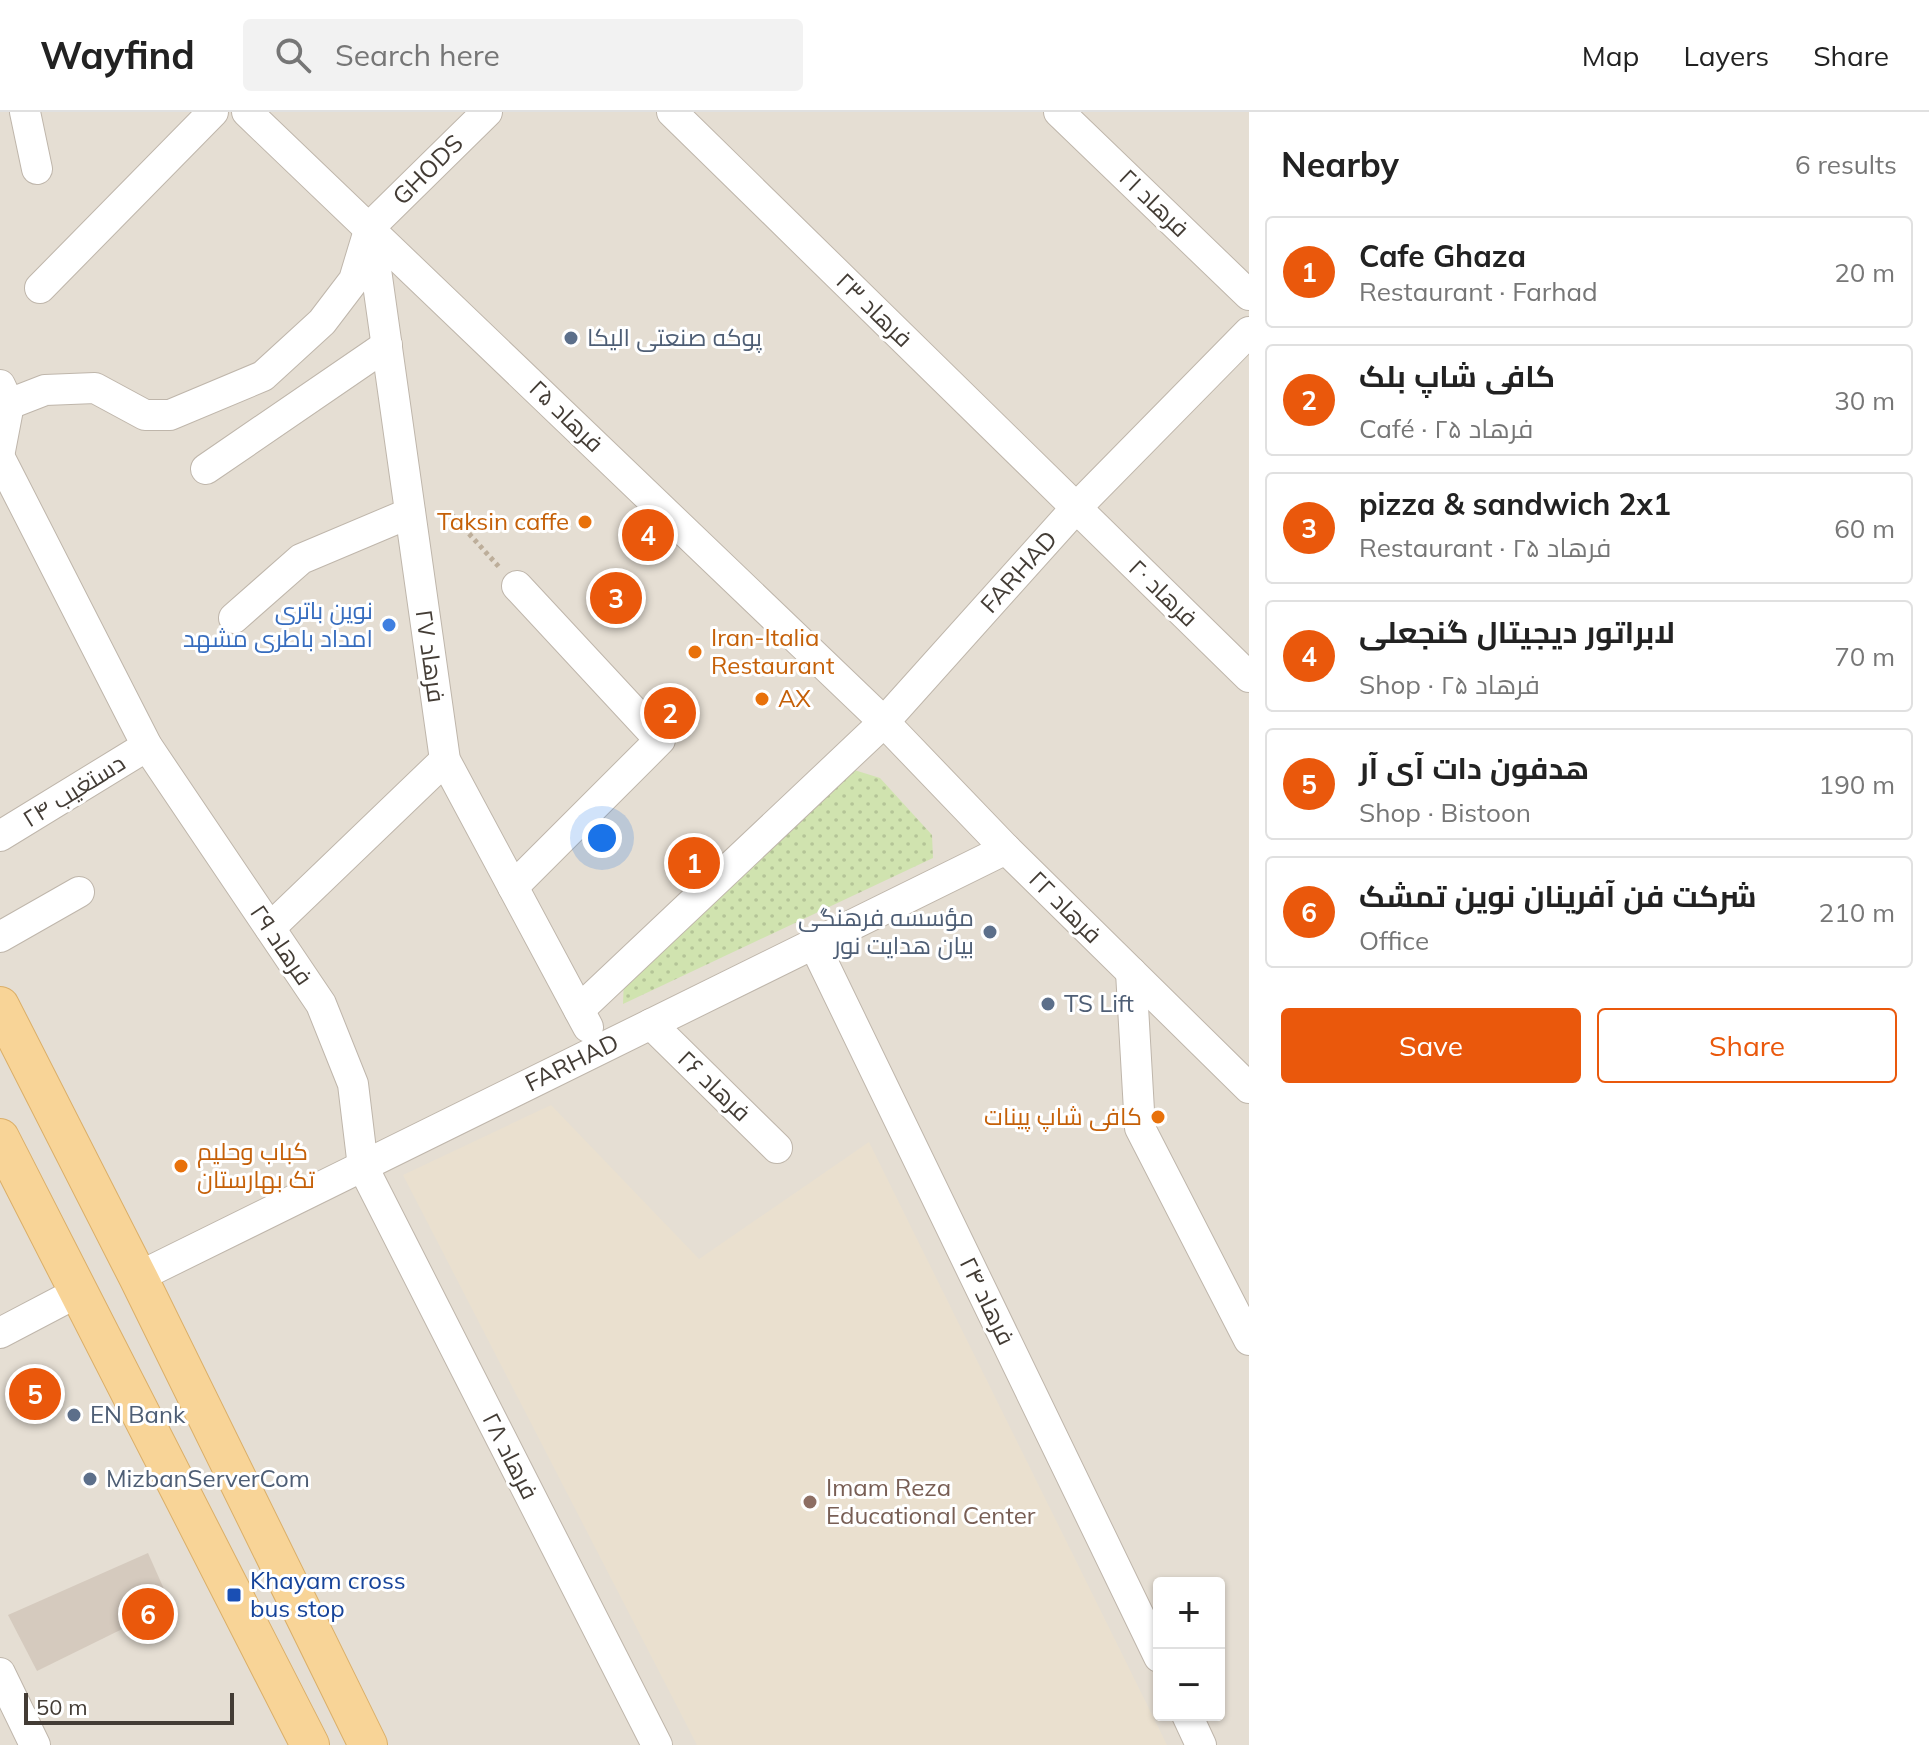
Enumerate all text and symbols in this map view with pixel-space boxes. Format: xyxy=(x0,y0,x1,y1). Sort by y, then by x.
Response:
search box xyxy=(243,19,803,91)
text: Wayfind xyxy=(40,31,195,79)
icon: search xyxy=(271,33,315,77)
text: Search here xyxy=(335,36,500,74)
text: Map xyxy=(1582,38,1639,73)
text: Layers xyxy=(1683,38,1769,73)
text: Share xyxy=(1813,38,1889,73)
street label: GHODS xyxy=(386,128,469,211)
text: Nearby xyxy=(1281,143,1399,186)
text: 6 results xyxy=(1795,148,1897,181)
street label: فرهاد ۲۱ xyxy=(1113,162,1196,243)
text: Cafe Ghaza xyxy=(1359,237,1526,275)
text: 1 xyxy=(1301,256,1317,289)
text: 20 m xyxy=(1834,256,1895,289)
street label: فرهاد ۲۳ xyxy=(830,266,919,353)
text: Restaurant · Farhad xyxy=(1359,275,1598,308)
place label: پوکه صنعتی الیکا xyxy=(587,322,763,354)
marker: پوکه صنعتی الیکا xyxy=(562,329,580,347)
text: کافی شاپ بلک xyxy=(1359,357,1555,395)
street label: فرهاد ۲۵ xyxy=(523,373,610,458)
text: 2 xyxy=(1301,384,1317,417)
text: 30 m xyxy=(1834,384,1895,417)
text: Café · فرهاد ۲۵ xyxy=(1359,412,1533,445)
text: pizza & sandwich 2x1 xyxy=(1359,485,1671,523)
pin: 4 xyxy=(622,505,674,565)
place label: Taksin caffe xyxy=(437,506,569,536)
text: 3 xyxy=(1301,512,1317,545)
text: 60 m xyxy=(1834,512,1895,545)
marker: Taksin caffe xyxy=(576,513,594,531)
street label: FARHAD xyxy=(974,524,1063,619)
text: Restaurant · فرهاد ۲۵ xyxy=(1359,531,1611,564)
street label: فرهاد ۲۰ xyxy=(1123,552,1204,632)
pin: 3 xyxy=(590,568,642,628)
place label: نوین باتری امداد باطری مشهد xyxy=(183,595,373,653)
street label: فرهاد ۲۷ xyxy=(410,608,452,704)
text: لابراتور دیجیتال گنجعلی xyxy=(1359,613,1675,651)
marker: نوین باتری امداد باطری مشهد xyxy=(380,616,398,634)
place label: Iran-Italia Restaurant xyxy=(711,622,834,680)
text: 4 xyxy=(1301,640,1317,673)
text: 70 m xyxy=(1834,640,1895,673)
marker: Iran-Italia Restaurant xyxy=(686,643,704,661)
text: Shop · فرهاد ۲۵ xyxy=(1359,668,1540,701)
pin: 2 xyxy=(644,683,696,743)
place label: AX xyxy=(778,683,811,713)
marker: AX xyxy=(753,690,771,708)
street label: دستغیب ۲۴ xyxy=(17,747,130,833)
text: هدفون دات آی آر xyxy=(1359,749,1589,787)
text: 5 xyxy=(1301,768,1317,801)
text: 190 m xyxy=(1819,768,1895,801)
text: Shop · Bistoon xyxy=(1359,796,1531,829)
your location xyxy=(582,818,622,858)
pin: 1 xyxy=(668,833,720,893)
street label: فرهاد ۲۲ xyxy=(1023,863,1109,949)
text: شرکت فن آفرینان نوین تمشک xyxy=(1359,877,1757,915)
text: 6 xyxy=(1301,896,1317,929)
text: 210 m xyxy=(1819,896,1895,929)
street label: فرهاد ۲۹ xyxy=(244,898,320,991)
place label: مؤسسه فرهنگی بیان هدایت نور xyxy=(798,902,974,960)
marker: مؤسسه فرهنگی بیان هدایت نور xyxy=(981,923,999,941)
text: Office xyxy=(1359,924,1429,957)
place label: TS Lift xyxy=(1064,988,1134,1018)
marker: TS Lift xyxy=(1039,995,1057,1013)
button: Save xyxy=(1281,1008,1581,1083)
button: Share xyxy=(1597,1008,1897,1083)
street label: FARHAD xyxy=(520,1027,623,1098)
street label: فرهاد ۲۶ xyxy=(672,1043,757,1127)
place label: کافی شاپ پینات xyxy=(984,1101,1142,1133)
marker: کافی شاپ پینات xyxy=(1149,1108,1167,1126)
place label: کباب وحلیم تک بهارستان xyxy=(197,1136,315,1194)
marker: کباب وحلیم تک بهارستان xyxy=(172,1157,190,1175)
street label: فرهاد ۲۴ xyxy=(954,1252,1022,1350)
pin: 5 xyxy=(9,1364,61,1424)
place label: EN Bank xyxy=(90,1399,186,1429)
marker: EN Bank xyxy=(65,1406,83,1424)
street label: فرهاد ۲۸ xyxy=(476,1407,545,1504)
place label: MizbanServerCom xyxy=(106,1463,310,1493)
marker: MizbanServerCom xyxy=(81,1470,99,1488)
place label: Imam Reza Educational Center xyxy=(826,1472,1036,1530)
marker: Imam Reza Educational Center xyxy=(801,1493,819,1511)
place label: Khayam cross bus stop xyxy=(250,1565,406,1623)
map controls xyxy=(1153,1577,1225,1721)
button: + xyxy=(1153,1577,1225,1649)
pin: 6 xyxy=(122,1584,174,1644)
marker: Khayam cross bus stop xyxy=(225,1586,243,1604)
button: − xyxy=(1153,1649,1225,1721)
scale bar xyxy=(24,1689,234,1725)
text: 50 m xyxy=(36,1693,87,1721)

